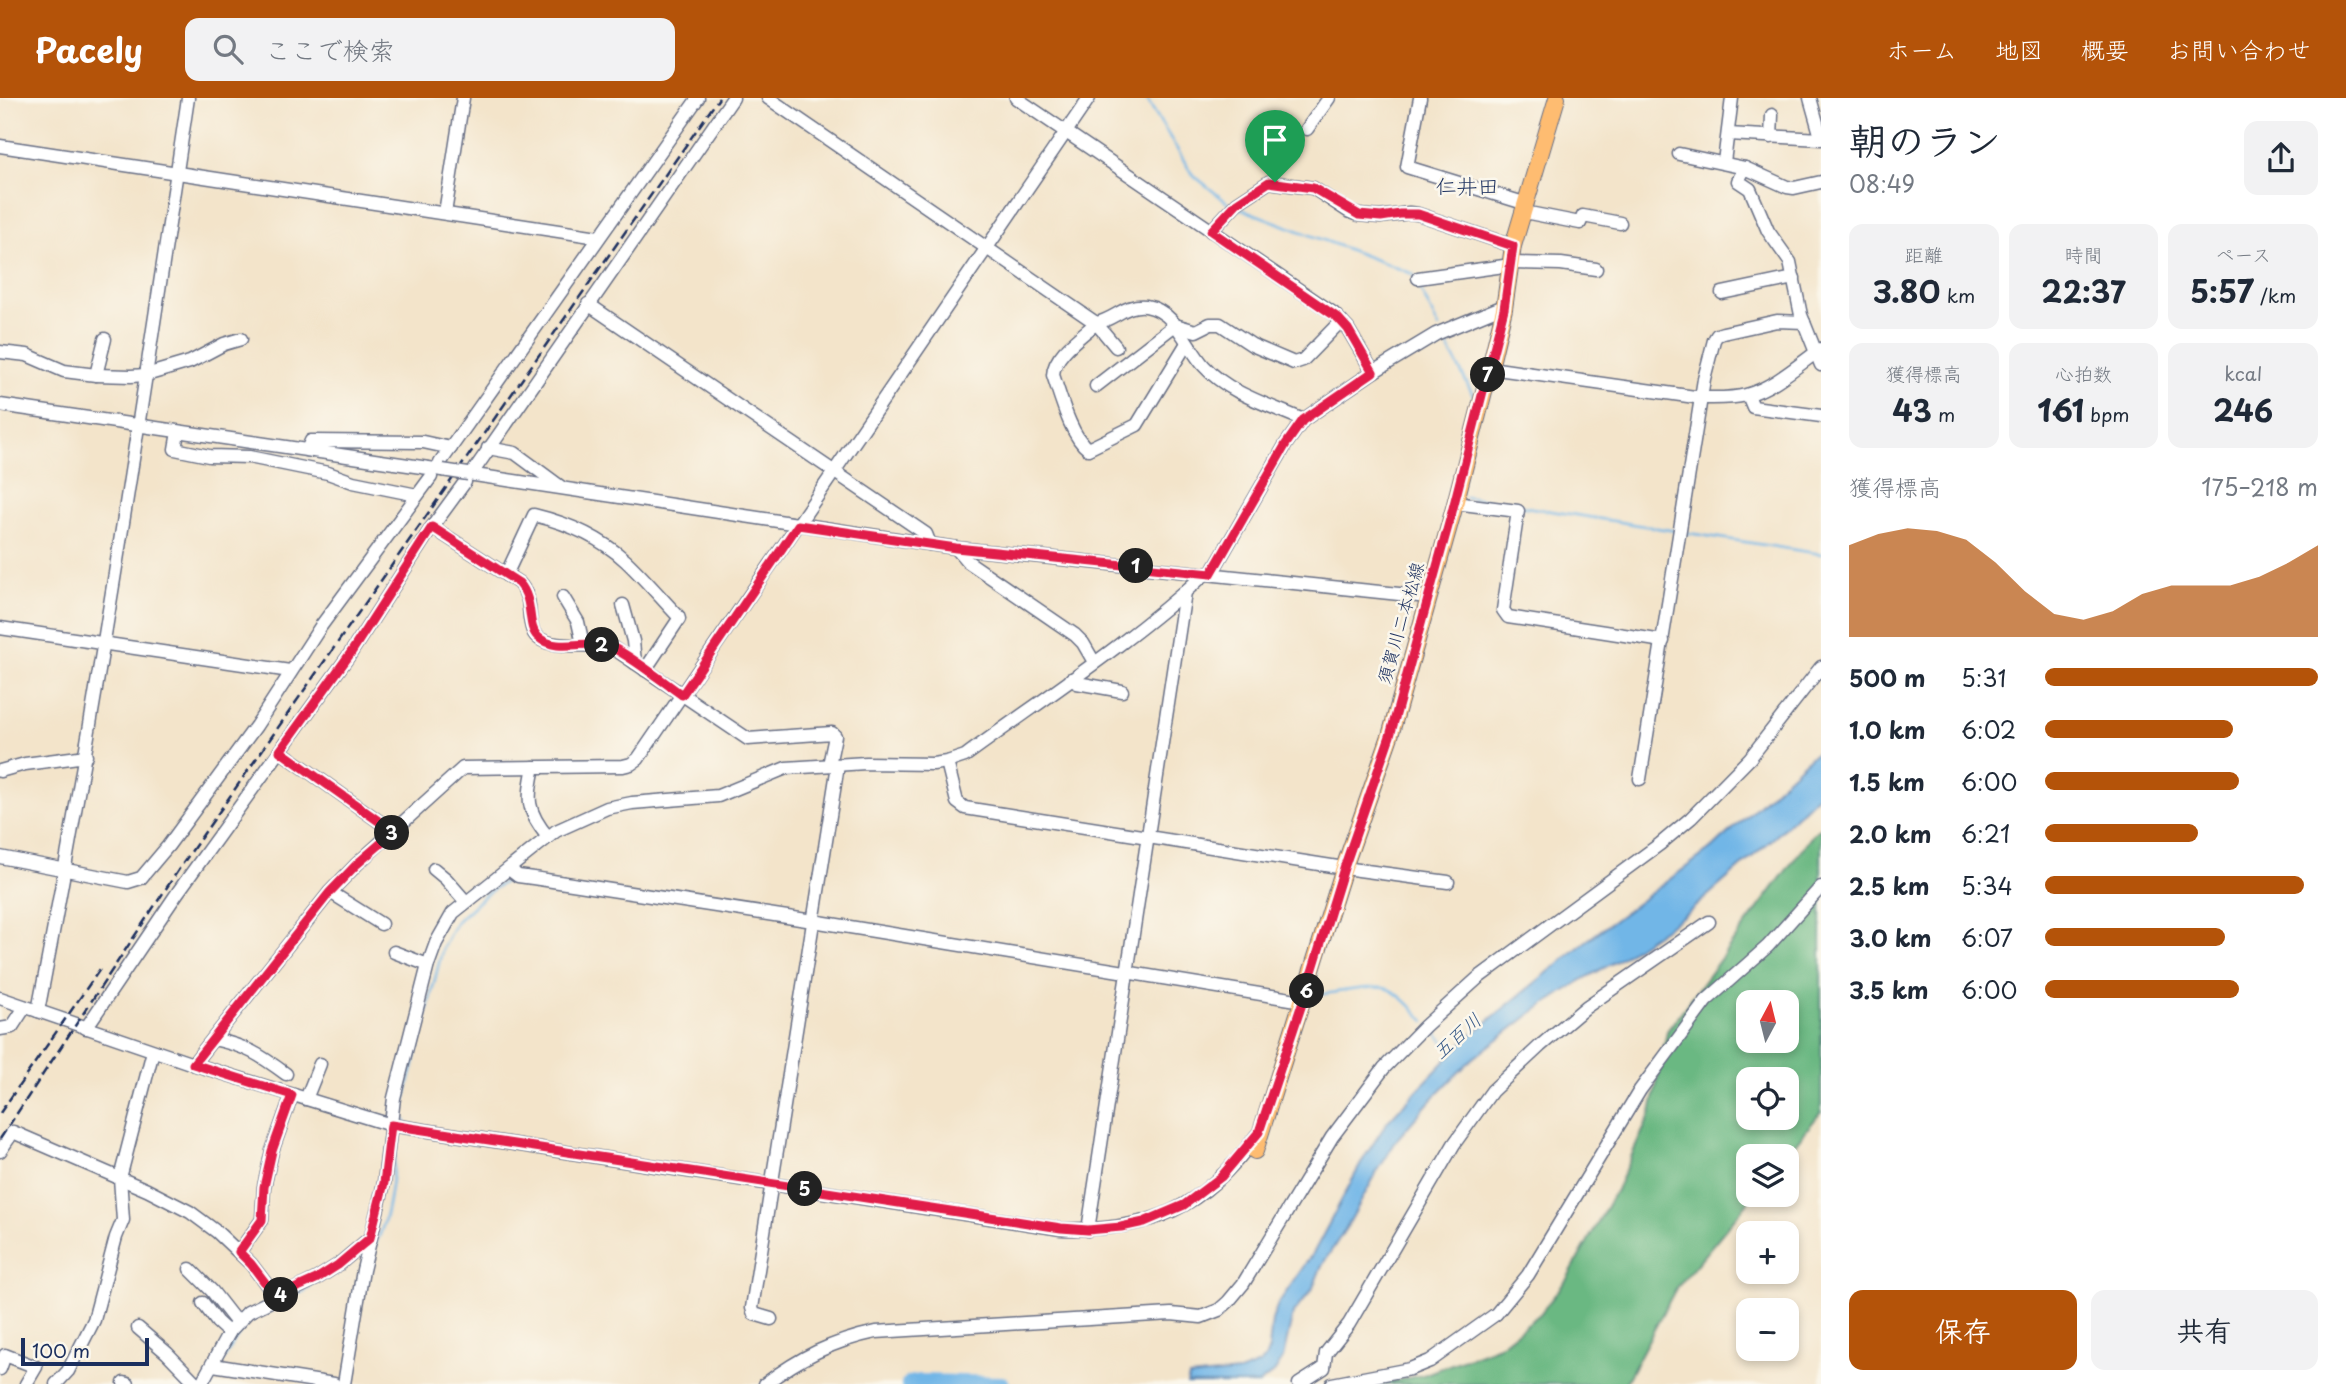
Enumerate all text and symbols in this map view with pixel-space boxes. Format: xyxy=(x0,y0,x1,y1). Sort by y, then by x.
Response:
search box xyxy=(185,18,675,81)
text: Pacely xyxy=(35,24,143,74)
icon: search xyxy=(209,30,247,68)
text: ここで検索 xyxy=(265,30,395,69)
text: ホーム xyxy=(1886,31,1957,67)
text: 地図 xyxy=(1995,31,2043,67)
text: 概要 xyxy=(2081,31,2129,67)
text: お問い合わせ xyxy=(2167,31,2311,67)
pin xyxy=(1245,110,1305,182)
text: 朝のラン xyxy=(1849,111,2001,168)
icon: arrive xyxy=(1256,121,1294,159)
button: share xyxy=(2244,121,2318,195)
text: 08:49 xyxy=(1849,166,1915,201)
district label: 仁井田 xyxy=(1436,169,1499,201)
text: 距離 xyxy=(1905,240,1943,268)
text: 時間 xyxy=(2064,240,2103,268)
text: ペース xyxy=(2215,240,2271,268)
text: 3.80 xyxy=(1872,268,1940,313)
text: 22:37 xyxy=(2041,268,2126,313)
text: 5:57 xyxy=(2190,268,2254,313)
text: km xyxy=(1940,281,1975,309)
text: /km xyxy=(2254,281,2296,309)
pin: 7 xyxy=(1470,358,1506,392)
text: 獲得標高 xyxy=(1886,359,1962,387)
text: 心拍数 xyxy=(2055,359,2112,387)
text: kcal xyxy=(2224,359,2262,387)
text: 7 xyxy=(1482,360,1493,388)
text: 43 xyxy=(1892,387,1932,432)
text: 161 xyxy=(2037,387,2084,432)
text: 246 xyxy=(2213,387,2273,432)
text: m xyxy=(1932,400,1955,428)
text: bpm xyxy=(2084,400,2130,428)
text: 獲得標高 xyxy=(1849,469,1941,504)
text: 175–218 m xyxy=(2201,469,2318,504)
pin: 1 xyxy=(1118,548,1154,584)
text: 1 xyxy=(1131,551,1140,579)
street label: 須賀川二本松線 xyxy=(1369,558,1430,687)
pin: 2 xyxy=(584,628,620,662)
text: 2 xyxy=(595,630,608,658)
text: 500 m xyxy=(1849,660,1926,695)
text: 5:31 xyxy=(1961,660,2006,695)
text: 1.0 km xyxy=(1849,712,1926,747)
text: 6:02 xyxy=(1961,712,2016,747)
text: 1.5 km xyxy=(1849,764,1925,799)
text: 6:00 xyxy=(1961,764,2017,799)
pin: 3 xyxy=(374,816,410,850)
text: 2.0 km xyxy=(1849,816,1931,851)
text: 6:21 xyxy=(1961,816,2010,851)
text: 3 xyxy=(385,818,398,846)
text: 2.5 km xyxy=(1849,868,1929,903)
text: 5:34 xyxy=(1961,868,2013,903)
text: 3.0 km xyxy=(1849,920,1931,955)
text: 6:07 xyxy=(1961,920,2013,955)
text: 3.5 km xyxy=(1849,972,1929,1007)
text: 6:00 xyxy=(1961,972,2017,1007)
pin: 6 xyxy=(1290,974,1324,1008)
text: 6 xyxy=(1300,976,1313,1004)
north arrow xyxy=(1736,990,1799,1054)
map controls xyxy=(1736,990,1799,1361)
water label: 五百川 xyxy=(1426,1006,1487,1065)
button: locate xyxy=(1736,1067,1799,1130)
button: layers xyxy=(1736,1144,1799,1207)
pin: 5 xyxy=(788,1172,822,1206)
text: 5 xyxy=(798,1174,811,1202)
button: + xyxy=(1736,1221,1799,1284)
pin: 4 xyxy=(264,1278,298,1312)
text: 4 xyxy=(274,1280,287,1308)
button: 保存 xyxy=(1849,1290,2077,1370)
button: 共有 xyxy=(2091,1290,2318,1370)
button: − xyxy=(1736,1298,1799,1361)
scale bar xyxy=(21,1335,149,1367)
text: 100 m xyxy=(32,1336,90,1364)

